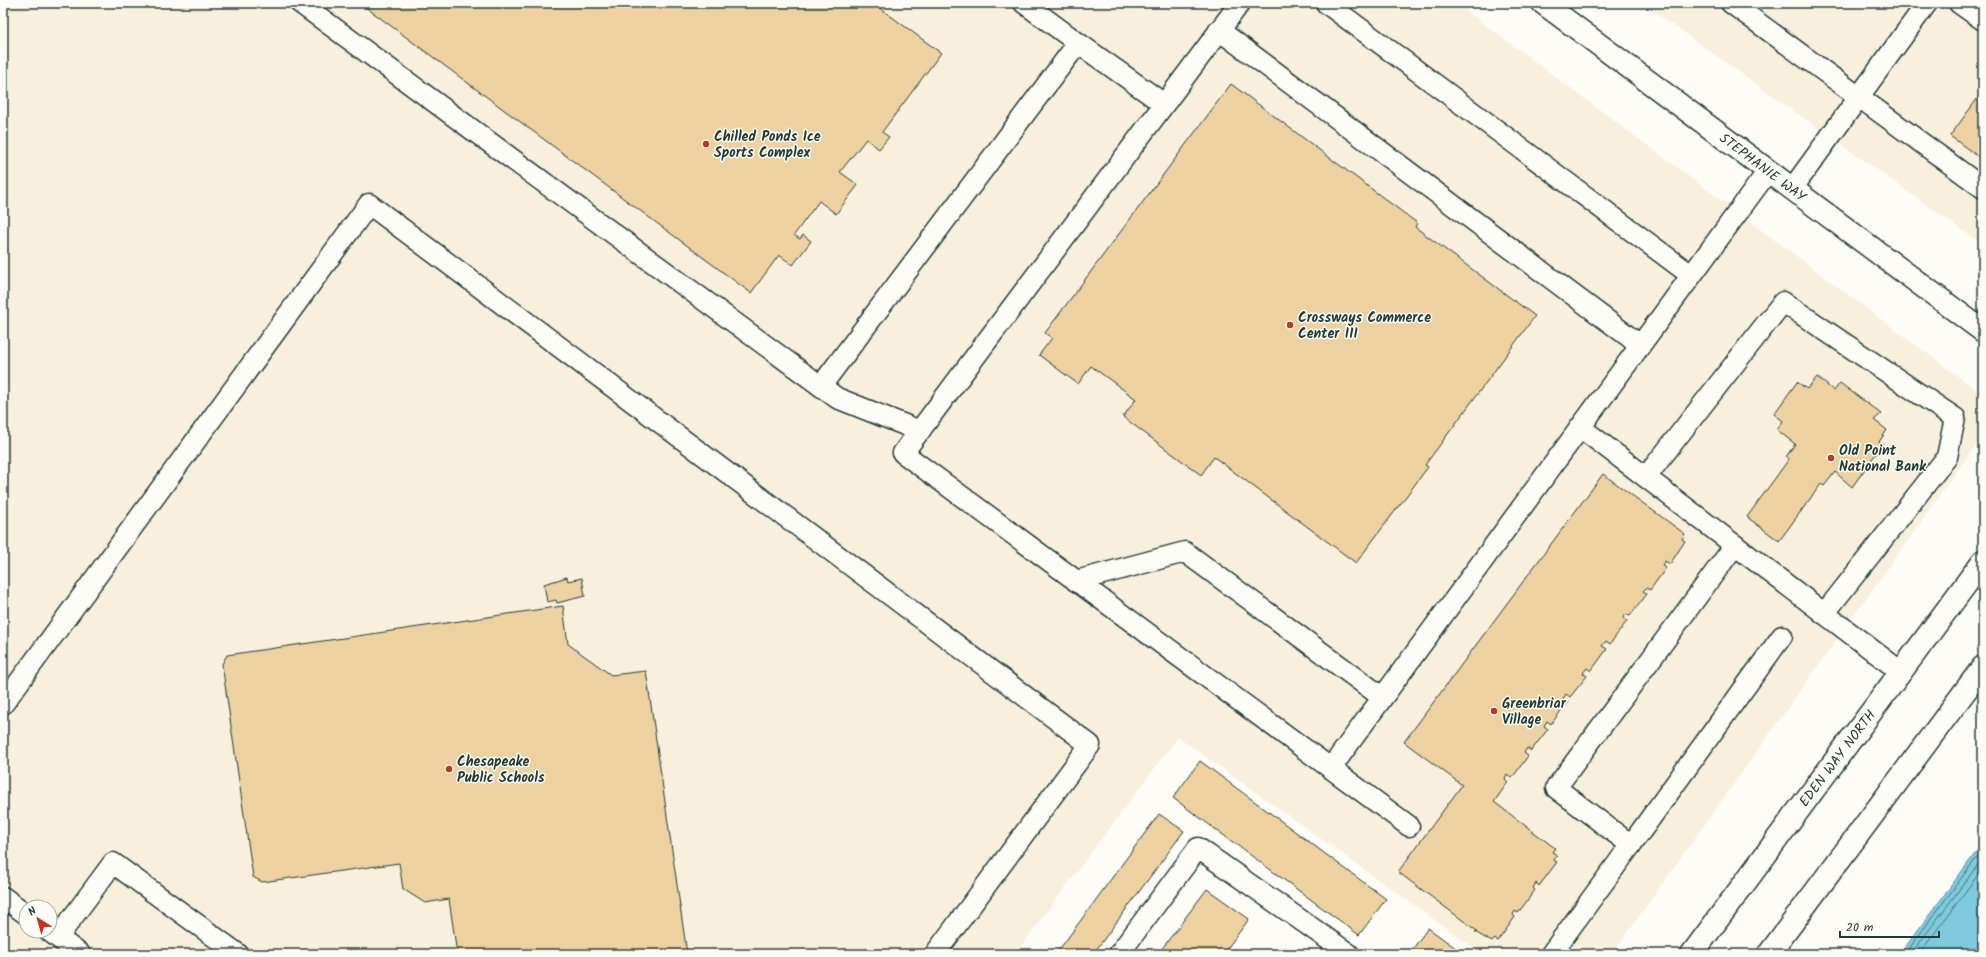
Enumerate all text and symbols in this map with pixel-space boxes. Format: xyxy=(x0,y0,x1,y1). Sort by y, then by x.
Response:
place label: Chilled Ponds Ice Sports Complex xyxy=(714,126,821,164)
street label: STEPHANIE WAY xyxy=(1714,128,1811,208)
marker: Chilled Ponds Ice Sports Complex xyxy=(701,139,711,149)
place label: Crossways Commerce Center III xyxy=(1298,307,1431,345)
marker: Crossways Commerce Center III xyxy=(1285,320,1295,330)
place label: Old Point National Bank xyxy=(1839,440,1927,478)
marker: Old Point National Bank xyxy=(1826,453,1836,463)
place label: Greenbriar Village xyxy=(1502,693,1567,731)
street label: EDEN WAY NORTH xyxy=(1794,705,1882,812)
marker: Greenbriar Village xyxy=(1489,706,1499,716)
place label: Chesapeake Public Schools xyxy=(457,751,545,789)
marker: Chesapeake Public Schools xyxy=(444,764,454,774)
north arrow xyxy=(18,899,58,939)
text: N xyxy=(24,903,41,921)
scale bar xyxy=(1840,913,1939,939)
text: 20 m xyxy=(1846,918,1874,937)

